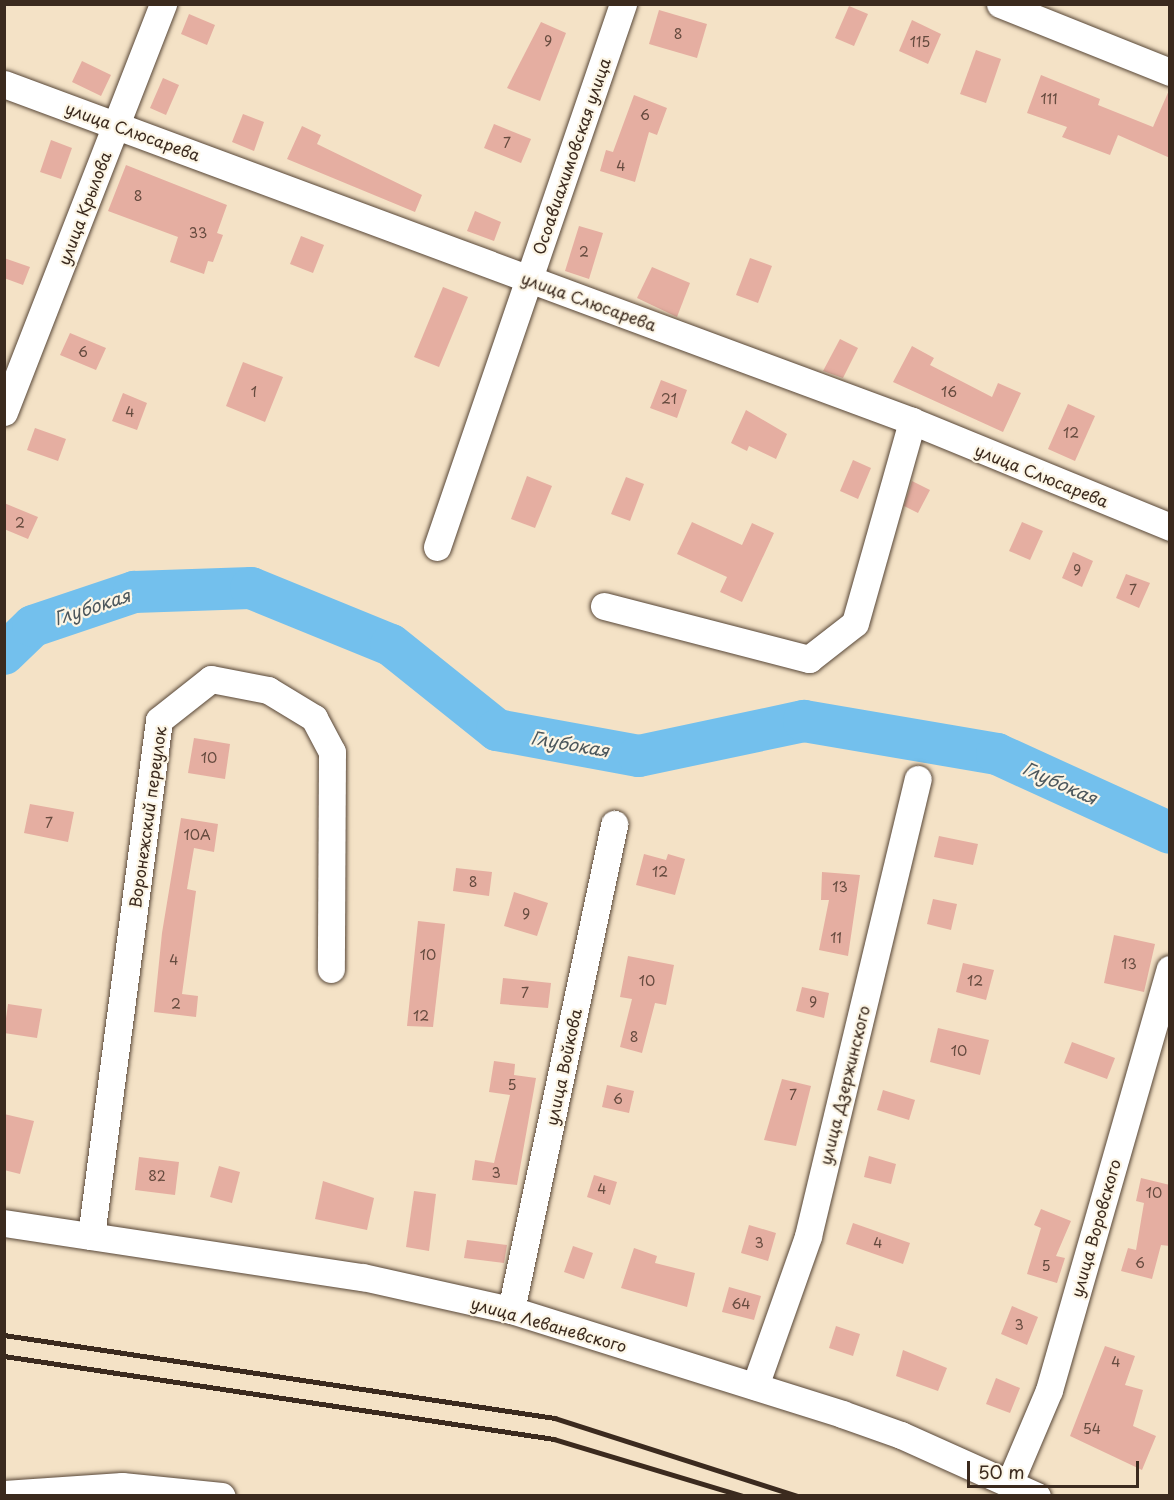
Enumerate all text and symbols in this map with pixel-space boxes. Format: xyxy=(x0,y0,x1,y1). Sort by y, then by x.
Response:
house number: 8 xyxy=(674,26,682,42)
house number: 9 xyxy=(544,33,552,49)
house number: 115 xyxy=(910,34,930,50)
street label: Осоавиахимовская улица xyxy=(528,55,614,257)
house number: 111 xyxy=(1040,91,1058,107)
street label: улица Слюсарева xyxy=(62,98,204,164)
house number: 6 xyxy=(640,107,650,123)
house number: 7 xyxy=(503,135,511,151)
street label: улица Крылова xyxy=(53,148,115,268)
house number: 4 xyxy=(616,158,626,174)
house number: 8 xyxy=(134,188,142,204)
house number: 33 xyxy=(189,225,207,241)
house number: 2 xyxy=(579,244,589,260)
street label: улица Слюсарева xyxy=(518,268,660,334)
house number: 6 xyxy=(78,344,88,360)
house number: 1 xyxy=(251,384,257,400)
house number: 16 xyxy=(941,384,957,400)
house number: 21 xyxy=(661,391,677,407)
house number: 4 xyxy=(125,404,135,420)
house number: 12 xyxy=(1063,425,1079,441)
street label: улица Слюсарева xyxy=(972,439,1112,511)
house number: 2 xyxy=(15,515,25,531)
house number: 9 xyxy=(1073,562,1081,578)
house number: 7 xyxy=(1129,582,1137,598)
water label: Глубокая xyxy=(51,585,133,629)
street label: Воронежский переулок xyxy=(125,725,169,909)
water label: Глубокая xyxy=(529,726,611,762)
house number: 10 xyxy=(201,750,217,766)
water label: Глубокая xyxy=(1019,757,1101,809)
house number: 7 xyxy=(45,815,53,831)
house number: 10А xyxy=(183,827,211,843)
house number: 12 xyxy=(652,864,668,880)
house number: 8 xyxy=(469,874,477,890)
house number: 13 xyxy=(832,879,848,895)
house number: 9 xyxy=(522,906,530,922)
house number: 11 xyxy=(830,930,842,946)
house number: 10 xyxy=(420,947,436,963)
house number: 4 xyxy=(169,952,179,968)
house number: 13 xyxy=(1121,956,1137,972)
house number: 10 xyxy=(639,973,655,989)
house number: 12 xyxy=(967,973,983,989)
house number: 7 xyxy=(521,985,529,1001)
house number: 9 xyxy=(809,994,817,1010)
house number: 2 xyxy=(171,996,181,1012)
street label: улица Дзержинского xyxy=(815,1003,873,1167)
street label: улица Войкова xyxy=(541,1007,585,1127)
house number: 12 xyxy=(413,1008,429,1024)
house number: 8 xyxy=(630,1029,638,1045)
house number: 10 xyxy=(951,1043,967,1059)
house number: 5 xyxy=(507,1077,517,1093)
house number: 7 xyxy=(789,1087,797,1103)
house number: 6 xyxy=(613,1091,623,1107)
street label: улица Воровского xyxy=(1066,1156,1124,1300)
house number: 3 xyxy=(491,1165,501,1181)
house number: 82 xyxy=(148,1168,166,1184)
house number: 4 xyxy=(597,1181,607,1197)
house number: 10 xyxy=(1146,1185,1162,1201)
house number: 3 xyxy=(754,1235,764,1251)
house number: 4 xyxy=(873,1235,883,1251)
house number: 6 xyxy=(1135,1255,1145,1271)
house number: 5 xyxy=(1041,1258,1051,1274)
street label: улица Леваневского xyxy=(468,1292,630,1356)
house number: 64 xyxy=(731,1296,751,1312)
house number: 3 xyxy=(1014,1317,1024,1333)
house number: 4 xyxy=(1111,1354,1121,1370)
house number: 54 xyxy=(1083,1421,1101,1437)
scale bar xyxy=(970,1449,1142,1487)
text: 50 m xyxy=(978,1458,1025,1485)

